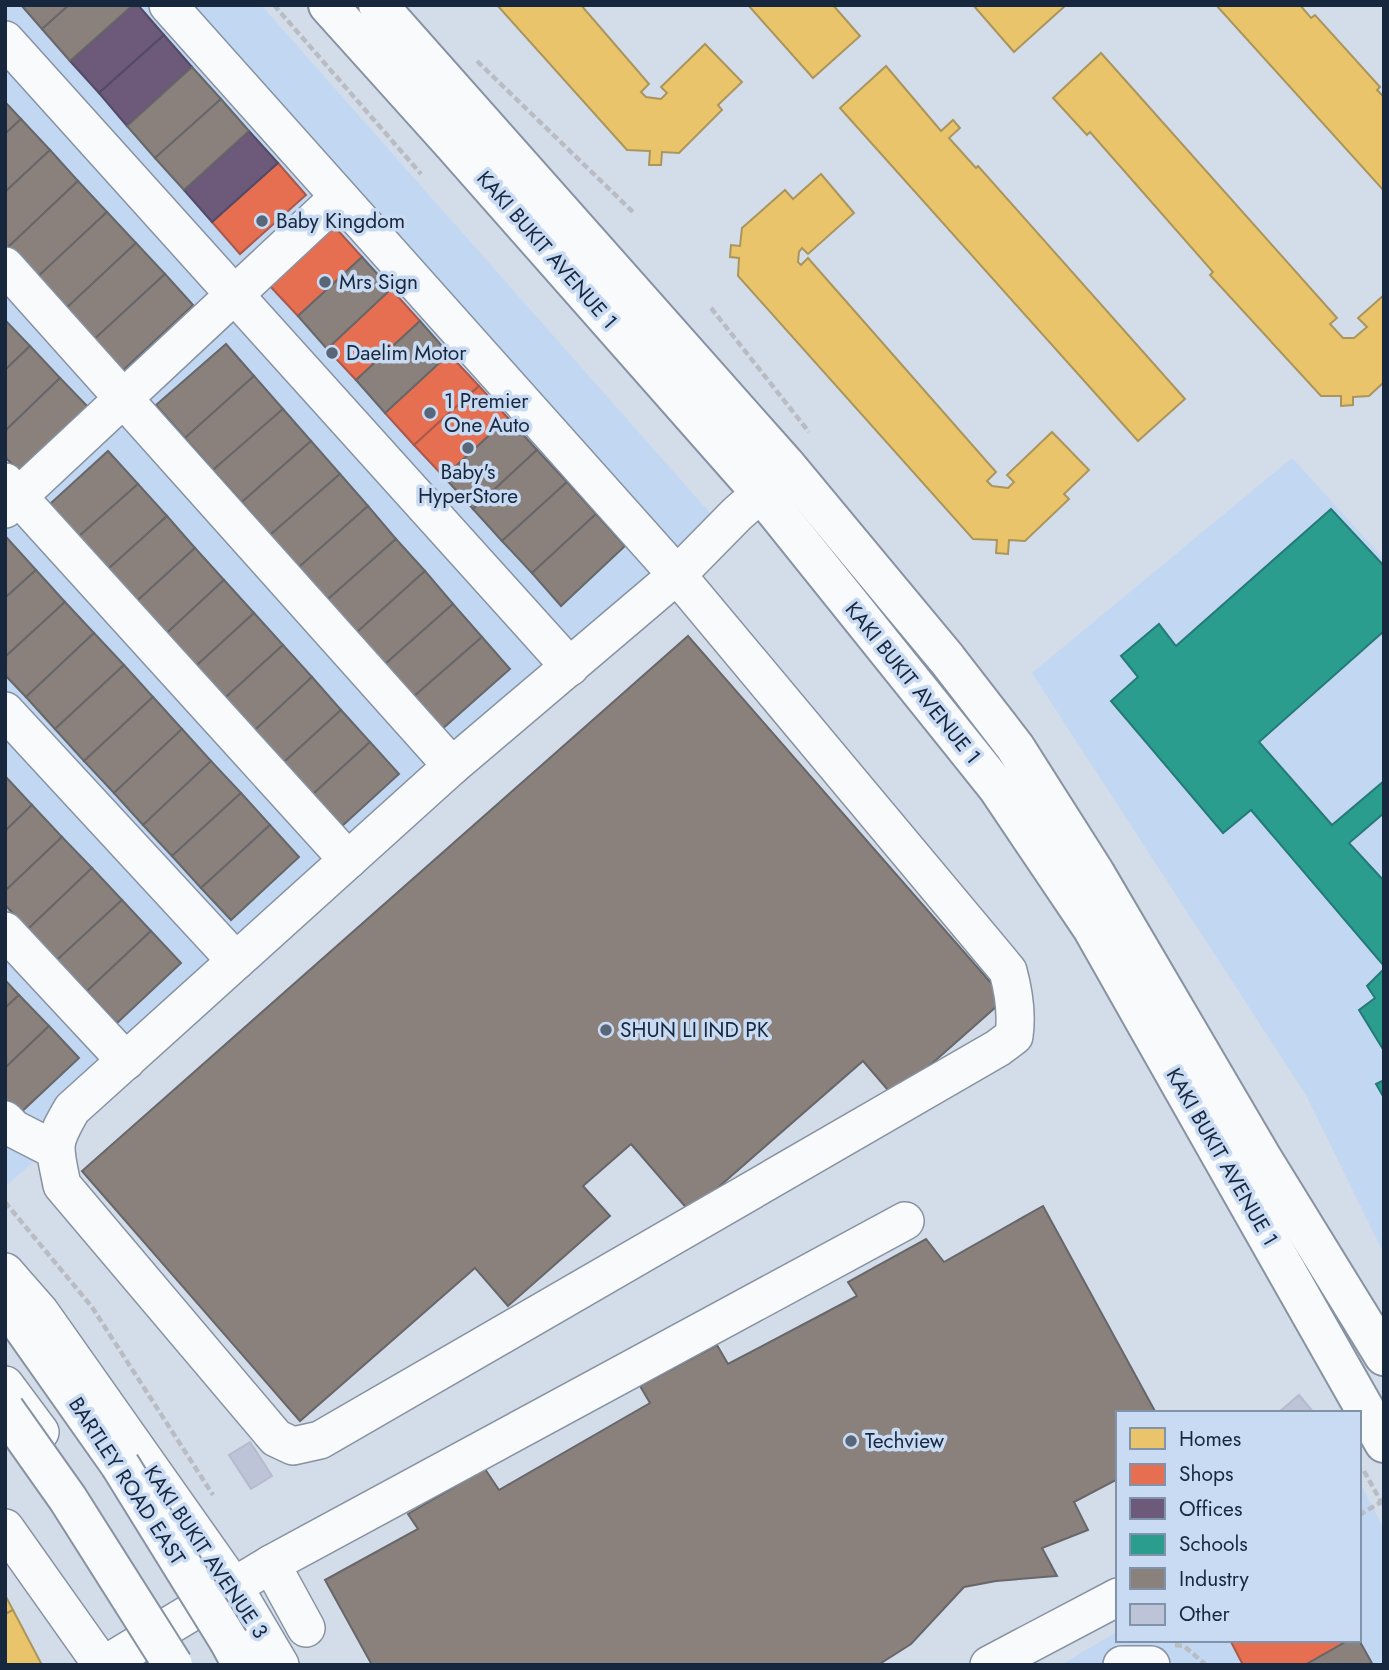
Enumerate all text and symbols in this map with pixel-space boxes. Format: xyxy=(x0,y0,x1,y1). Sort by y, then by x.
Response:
street label: KAKI BUKIT AVENUE 1 xyxy=(470,164,624,336)
place label: Baby Kingdom xyxy=(276,206,405,236)
marker: Baby Kingdom xyxy=(254,213,270,229)
place label: Mrs Sign xyxy=(339,267,418,297)
marker: Mrs Sign xyxy=(317,274,333,290)
place label: Daelim Motor xyxy=(346,338,467,368)
marker: Daelim Motor xyxy=(324,345,340,361)
place label: 1 Premier One Auto xyxy=(444,386,530,440)
marker: 1 Premier One Auto xyxy=(422,405,438,421)
marker: Baby's HyperStore xyxy=(460,440,476,456)
place label: Baby's HyperStore xyxy=(418,457,518,511)
street label: KAKI BUKIT AVENUE 1 xyxy=(838,596,988,770)
place label: SHUN LI IND PK xyxy=(620,1015,769,1045)
marker: SHUN LI IND PK xyxy=(598,1022,614,1038)
street label: KAKI BUKIT AVENUE 1 xyxy=(1159,1063,1285,1251)
street label: BARTLEY ROAD EAST xyxy=(61,1391,193,1571)
legend xyxy=(1116,1411,1361,1642)
text: Homes xyxy=(1179,1424,1241,1454)
place label: Techview xyxy=(865,1426,945,1456)
marker: Techview xyxy=(843,1433,859,1449)
text: Shops xyxy=(1179,1459,1233,1489)
street label: KAKI BUKIT AVENUE 3 xyxy=(137,1460,275,1644)
text: Offices xyxy=(1179,1494,1242,1524)
text: Schools xyxy=(1179,1529,1248,1559)
text: Industry xyxy=(1179,1564,1250,1594)
text: Other xyxy=(1179,1599,1230,1629)

